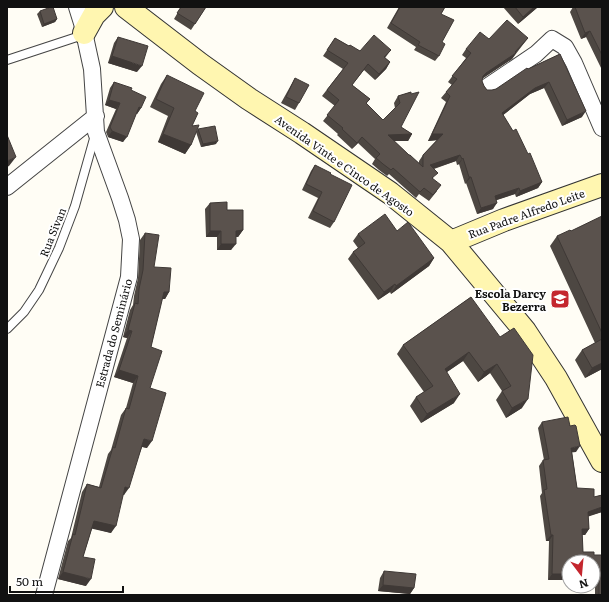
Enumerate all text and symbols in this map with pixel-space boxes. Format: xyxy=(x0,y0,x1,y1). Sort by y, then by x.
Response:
street label: Avenida Vinte e Cinco de Agosto xyxy=(272,111,418,219)
street label: Rua Padre Alfredo Leite xyxy=(465,184,587,242)
street label: Rua Sivan xyxy=(35,205,69,259)
street label: Estrada do Seminário xyxy=(91,277,135,389)
place label: Escola Darcy Bezerra xyxy=(475,285,547,314)
school or university icon: Escola Darcy Bezerra xyxy=(549,288,571,310)
north arrow xyxy=(561,554,601,594)
scale bar xyxy=(10,568,123,594)
text: 50 m xyxy=(16,572,43,590)
text: N xyxy=(577,576,591,594)

